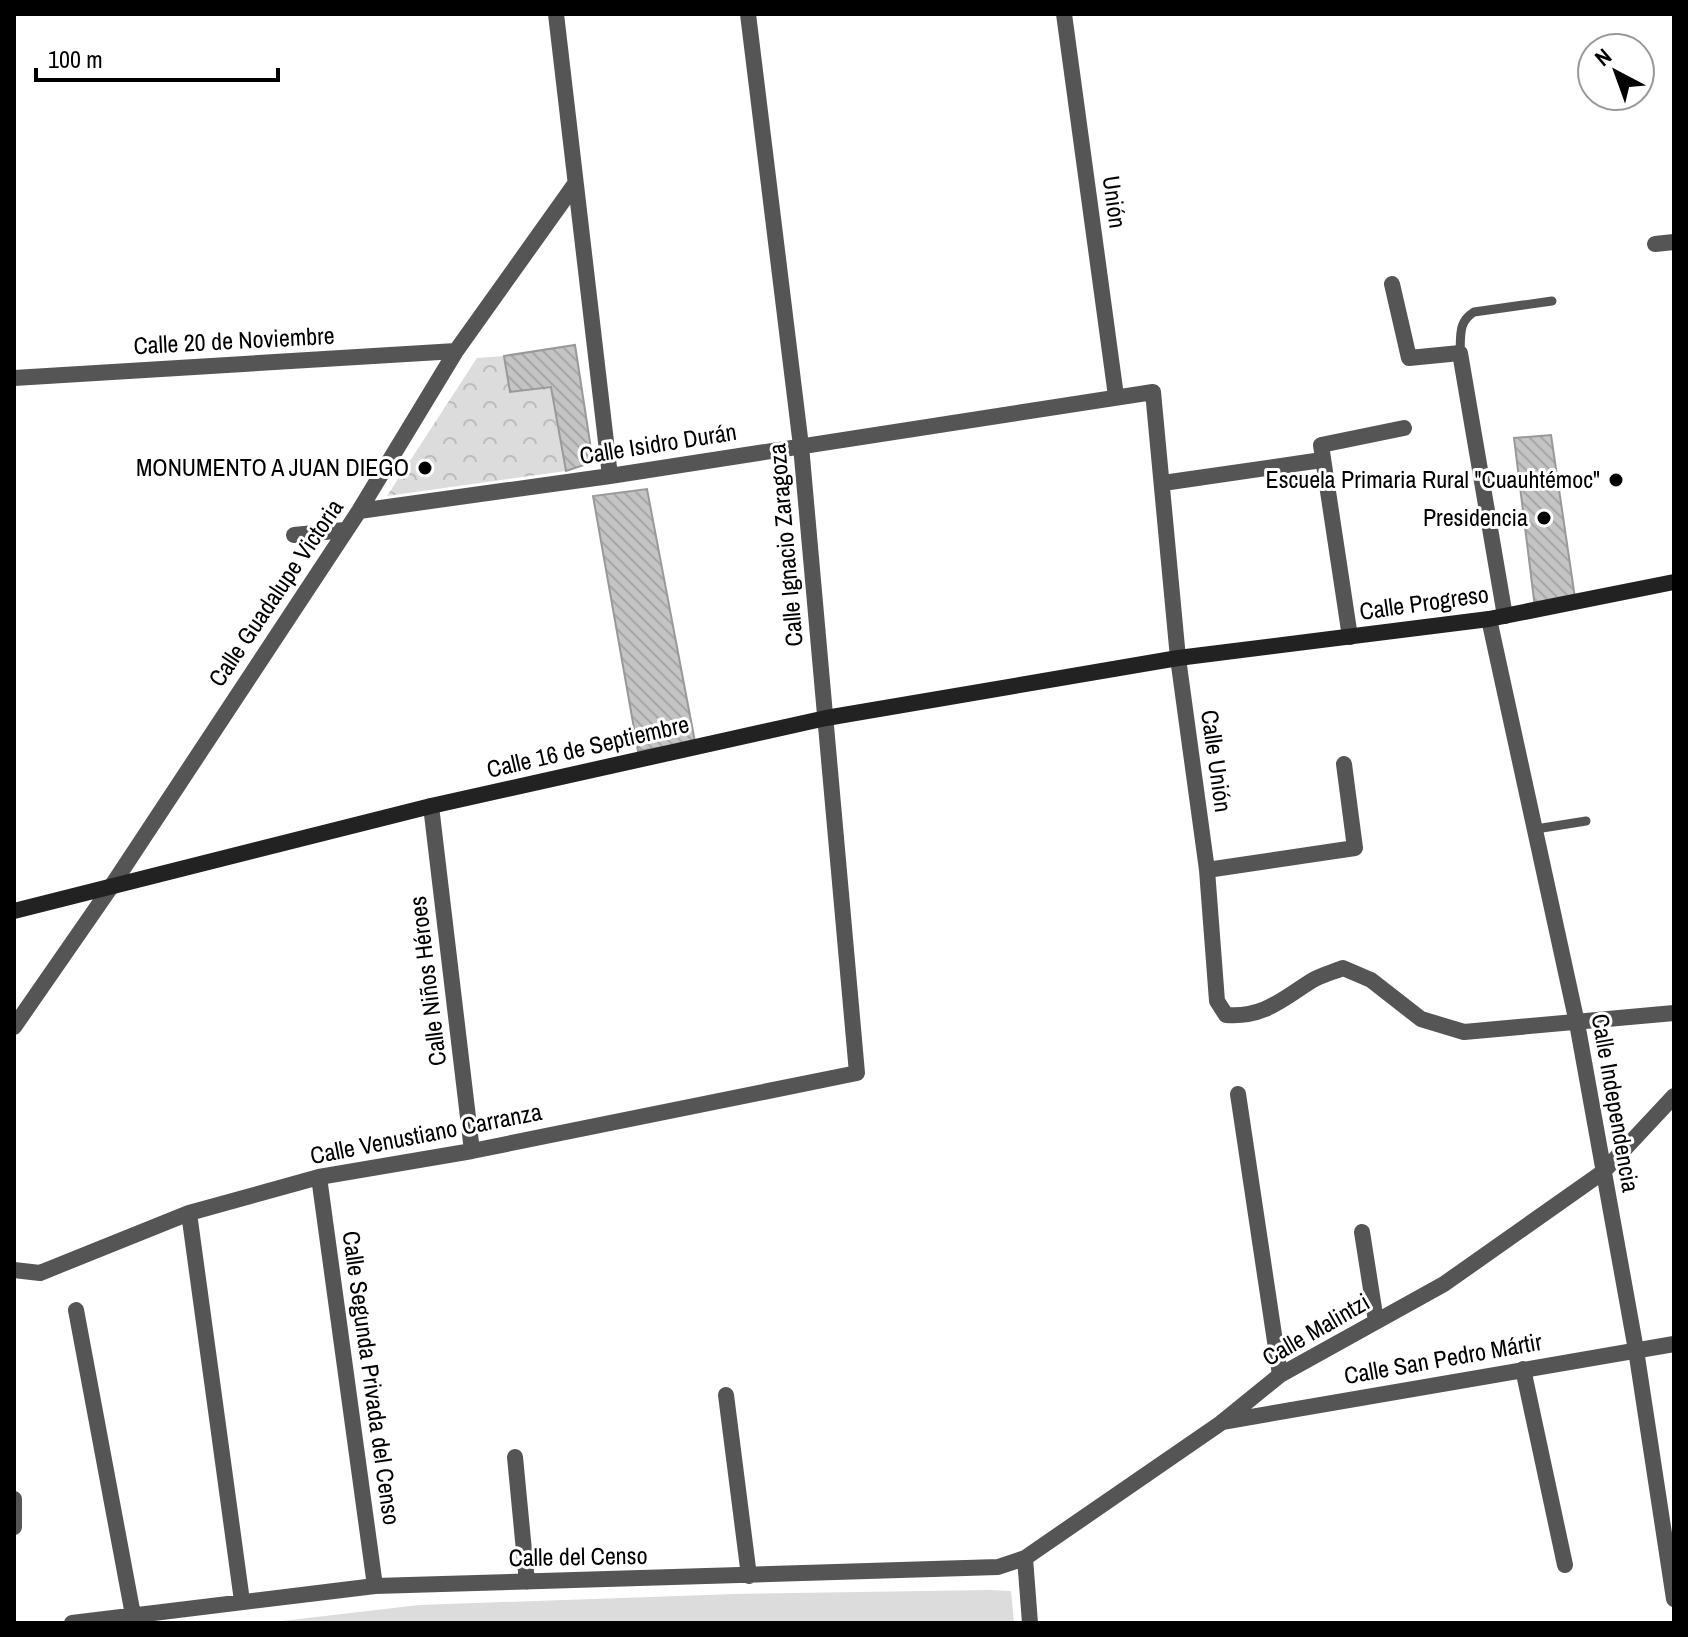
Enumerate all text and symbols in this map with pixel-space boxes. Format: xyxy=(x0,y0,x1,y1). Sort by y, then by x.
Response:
scale bar xyxy=(36,32,278,82)
north arrow xyxy=(1576,32,1656,112)
text: N xyxy=(1588,41,1618,73)
text: 100 m xyxy=(48,43,103,75)
street label: Unión xyxy=(1095,174,1134,230)
street label: Calle 20 de Noviembre xyxy=(133,319,335,361)
street label: Calle Isidro Durán xyxy=(577,415,739,471)
street label: Calle Ignacio Zaragoza xyxy=(760,442,810,648)
place label: MONUMENTO A JUAN DIEGO xyxy=(136,451,409,483)
marker: MONUMENTO A JUAN DIEGO xyxy=(416,459,434,477)
place label: Escuela Primaria Rural "Cuauhtémoc" xyxy=(1266,463,1600,495)
marker: Escuela Primaria Rural "Cuauhtémoc" xyxy=(1607,471,1625,489)
street label: Calle Guadalupe Victoria xyxy=(201,492,350,692)
place label: Presidencia xyxy=(1423,501,1528,533)
marker: Presidencia xyxy=(1535,509,1553,527)
street label: Calle Progreso xyxy=(1357,577,1491,627)
street label: Calle 16 de Septiembre xyxy=(483,707,692,785)
street label: Calle Unión xyxy=(1194,708,1240,814)
street label: Calle Niños Héroes xyxy=(401,894,453,1068)
street label: Calle Independencia xyxy=(1585,1011,1647,1195)
street label: Calle Venustiano Carranza xyxy=(307,1095,544,1171)
street label: Calle Segunda Privada del Censo xyxy=(336,1229,408,1527)
street label: Calle Malintzi xyxy=(1256,1285,1375,1373)
street label: Calle San Pedro Mártir xyxy=(1341,1325,1545,1391)
street label: Calle del Censo xyxy=(508,1539,648,1573)

